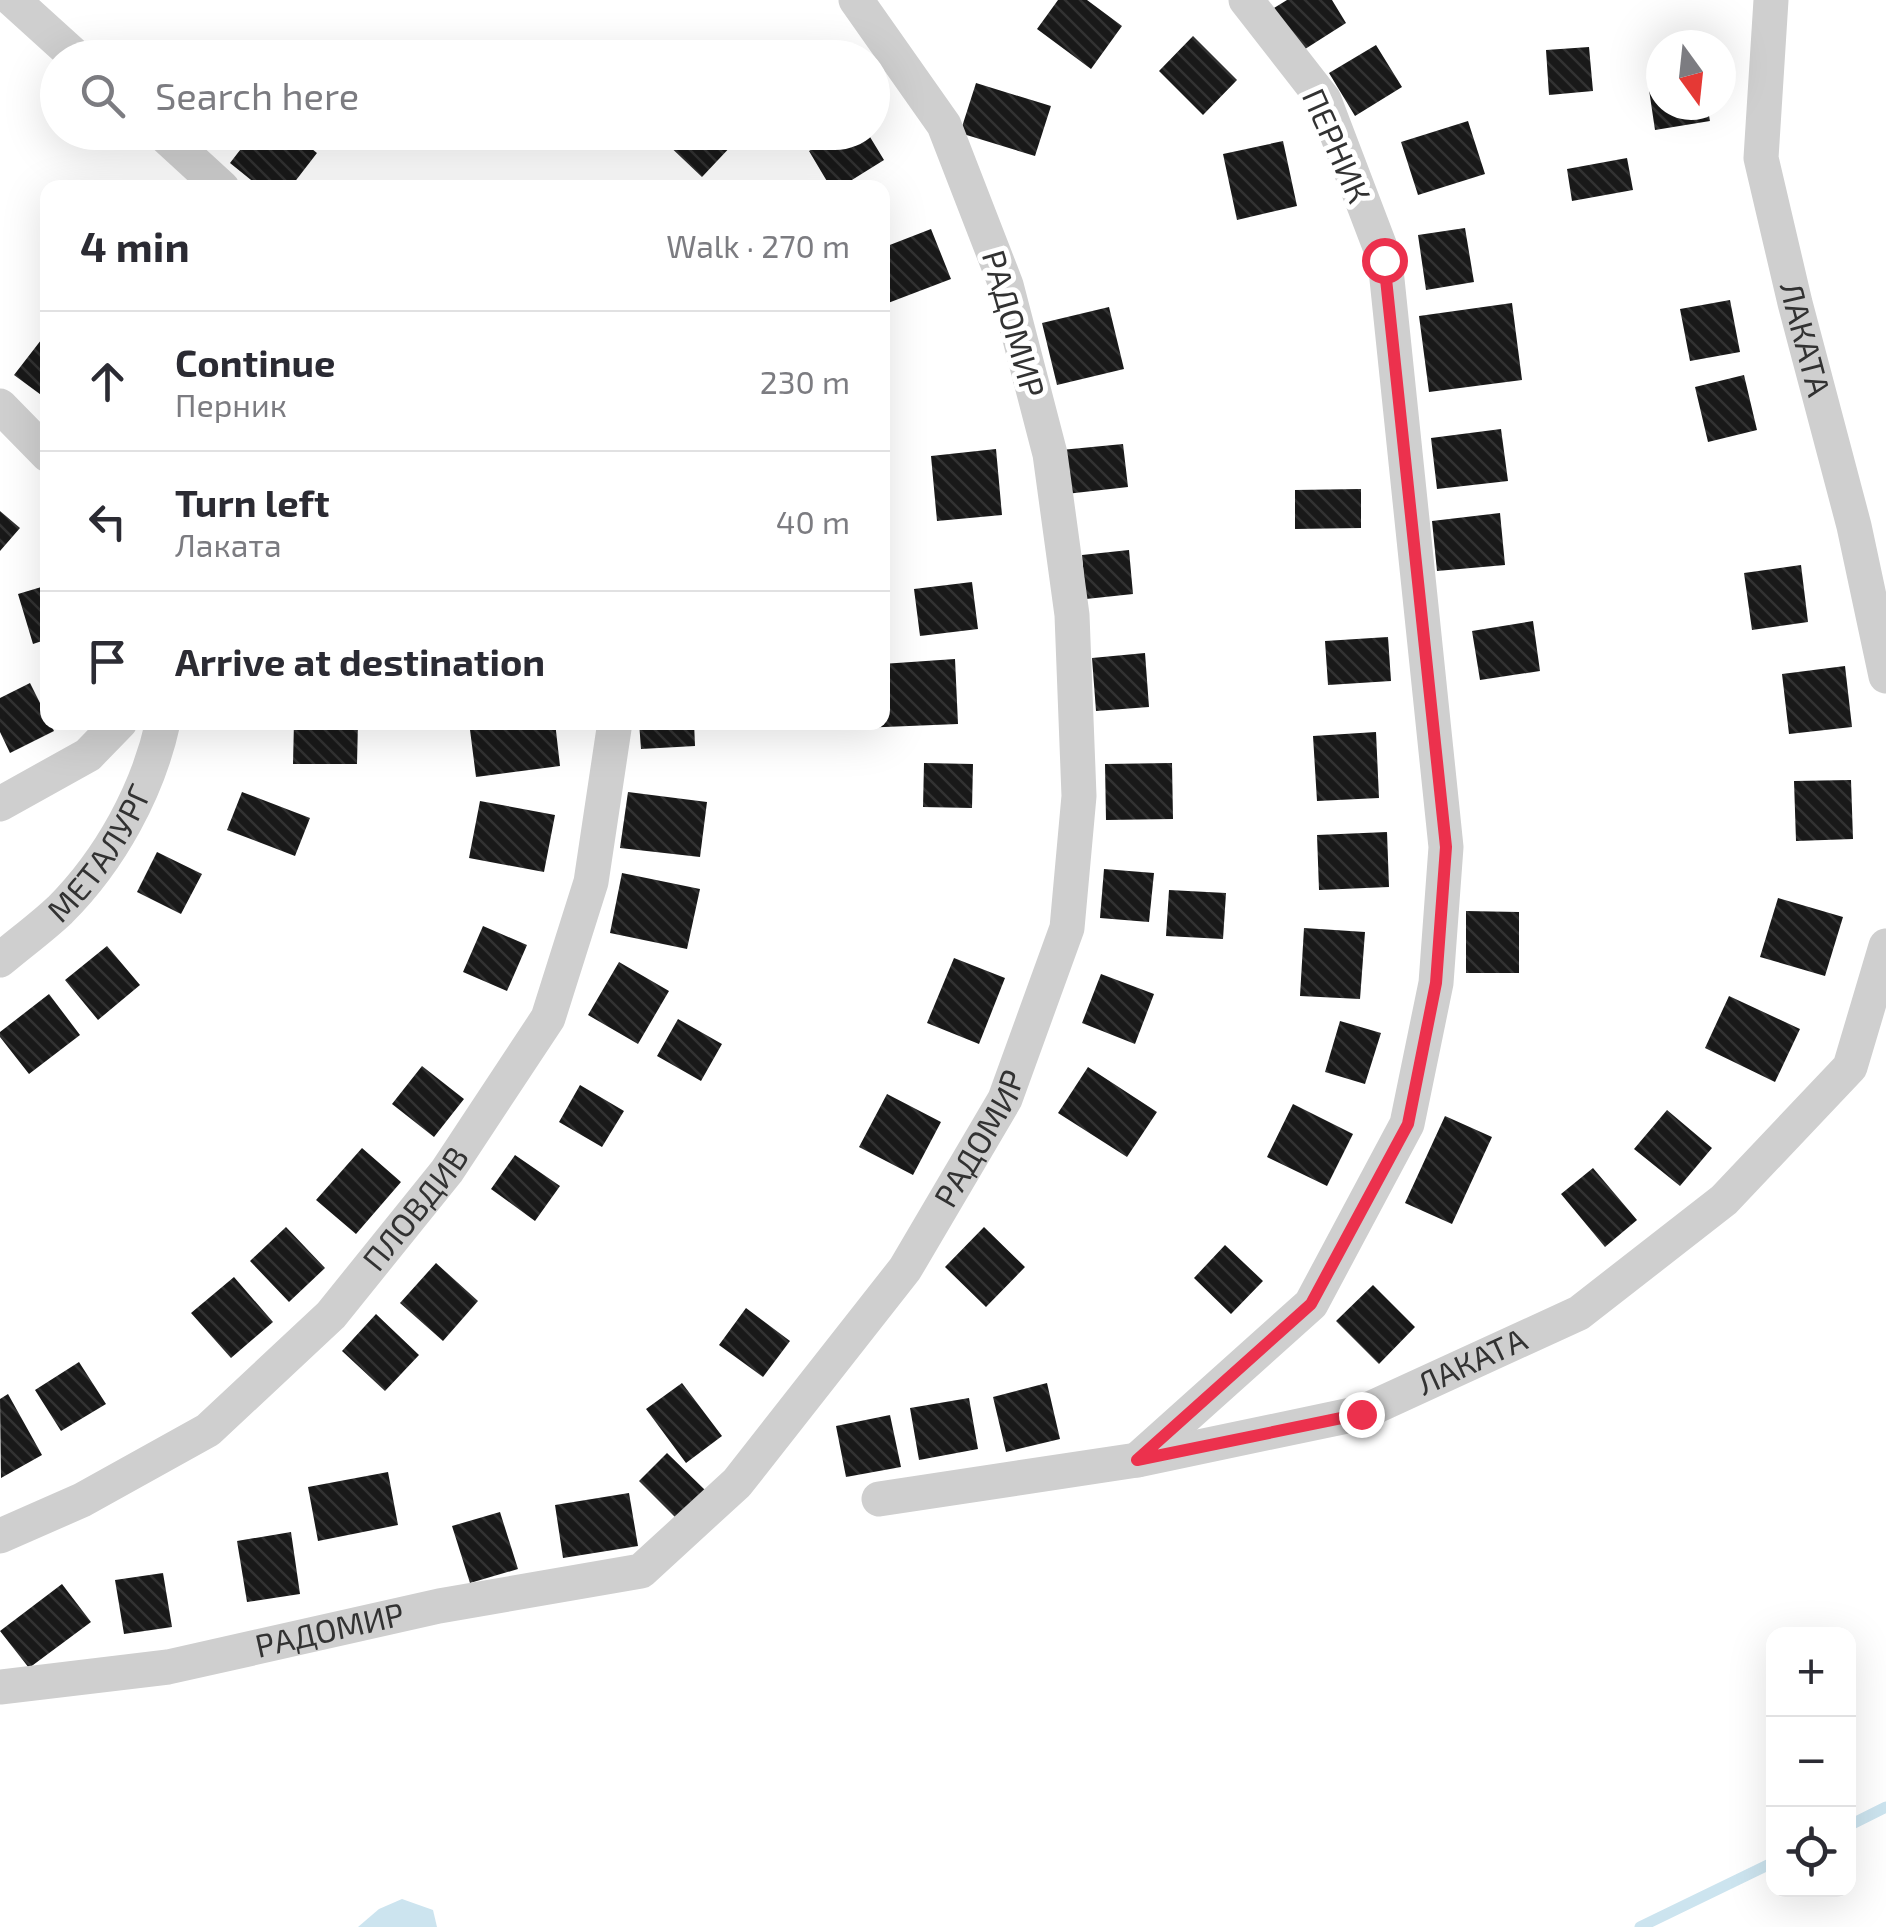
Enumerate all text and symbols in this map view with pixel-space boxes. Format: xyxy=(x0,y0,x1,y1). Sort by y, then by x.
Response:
north arrow xyxy=(1646,30,1736,120)
search box xyxy=(40,40,890,150)
icon: search xyxy=(75,68,130,123)
text: Search here xyxy=(155,72,359,118)
street label: ПЕРНИК xyxy=(1296,82,1380,208)
text: 4 min xyxy=(80,220,190,270)
text: Walk · 270 m xyxy=(666,226,850,264)
route start xyxy=(1362,238,1408,284)
street label: РАДОМИР xyxy=(976,246,1054,401)
street label: ЛАКАТА xyxy=(1774,278,1840,400)
text: Continue xyxy=(175,339,335,385)
icon: ahead xyxy=(80,354,135,409)
text: 230 m xyxy=(760,362,850,400)
text: Перник xyxy=(175,385,287,423)
text: Turn left xyxy=(175,479,330,525)
icon: left xyxy=(80,494,135,549)
text: 40 m xyxy=(776,502,850,540)
text: Лаката xyxy=(175,525,282,563)
icon: arrive xyxy=(80,634,135,689)
text: Arrive at destination xyxy=(175,638,545,684)
street label: МЕТАЛУРГ xyxy=(38,778,158,929)
street label: РАДОМИР xyxy=(925,1064,1031,1213)
street label: ПЛОВДИВ xyxy=(354,1139,475,1277)
street label: ЛАКАТА xyxy=(1410,1319,1532,1402)
route end xyxy=(1339,1392,1385,1438)
street label: РАДОМИР xyxy=(251,1593,407,1664)
map controls xyxy=(1766,1627,1856,1897)
button: + xyxy=(1766,1627,1856,1717)
button: − xyxy=(1766,1717,1856,1807)
button: locate xyxy=(1766,1807,1856,1897)

